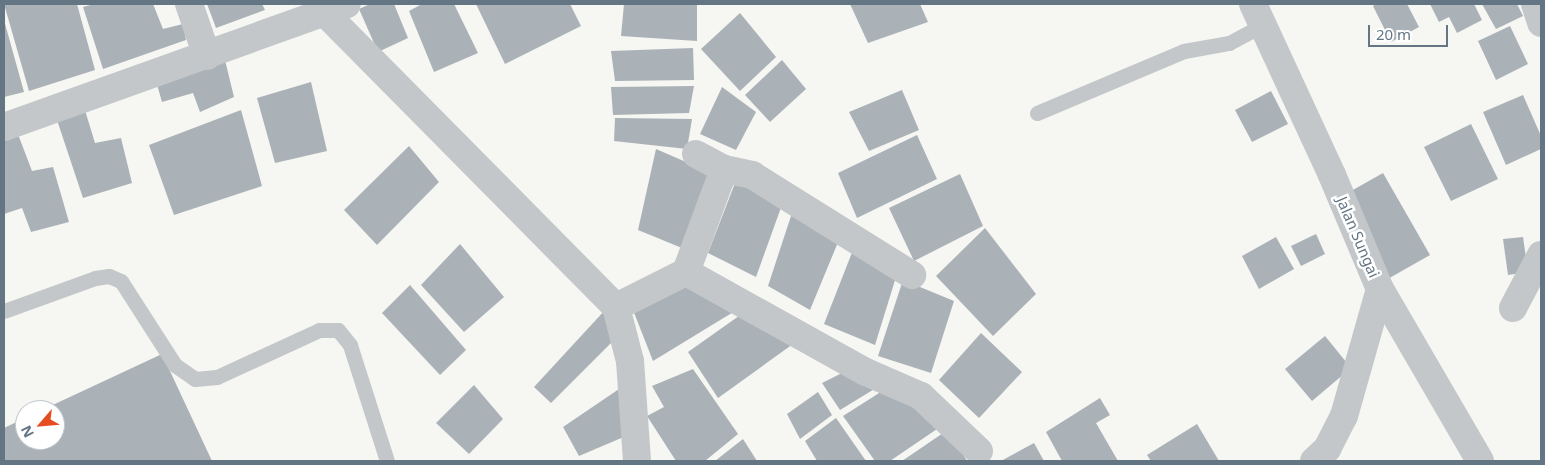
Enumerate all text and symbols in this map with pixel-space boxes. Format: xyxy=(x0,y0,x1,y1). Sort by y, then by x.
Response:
scale bar xyxy=(1370,15,1450,47)
text: 20 m xyxy=(1376,24,1411,44)
street label: Jalan Sungai xyxy=(1333,194,1383,280)
north arrow xyxy=(15,400,65,450)
text: N xyxy=(16,422,38,441)

